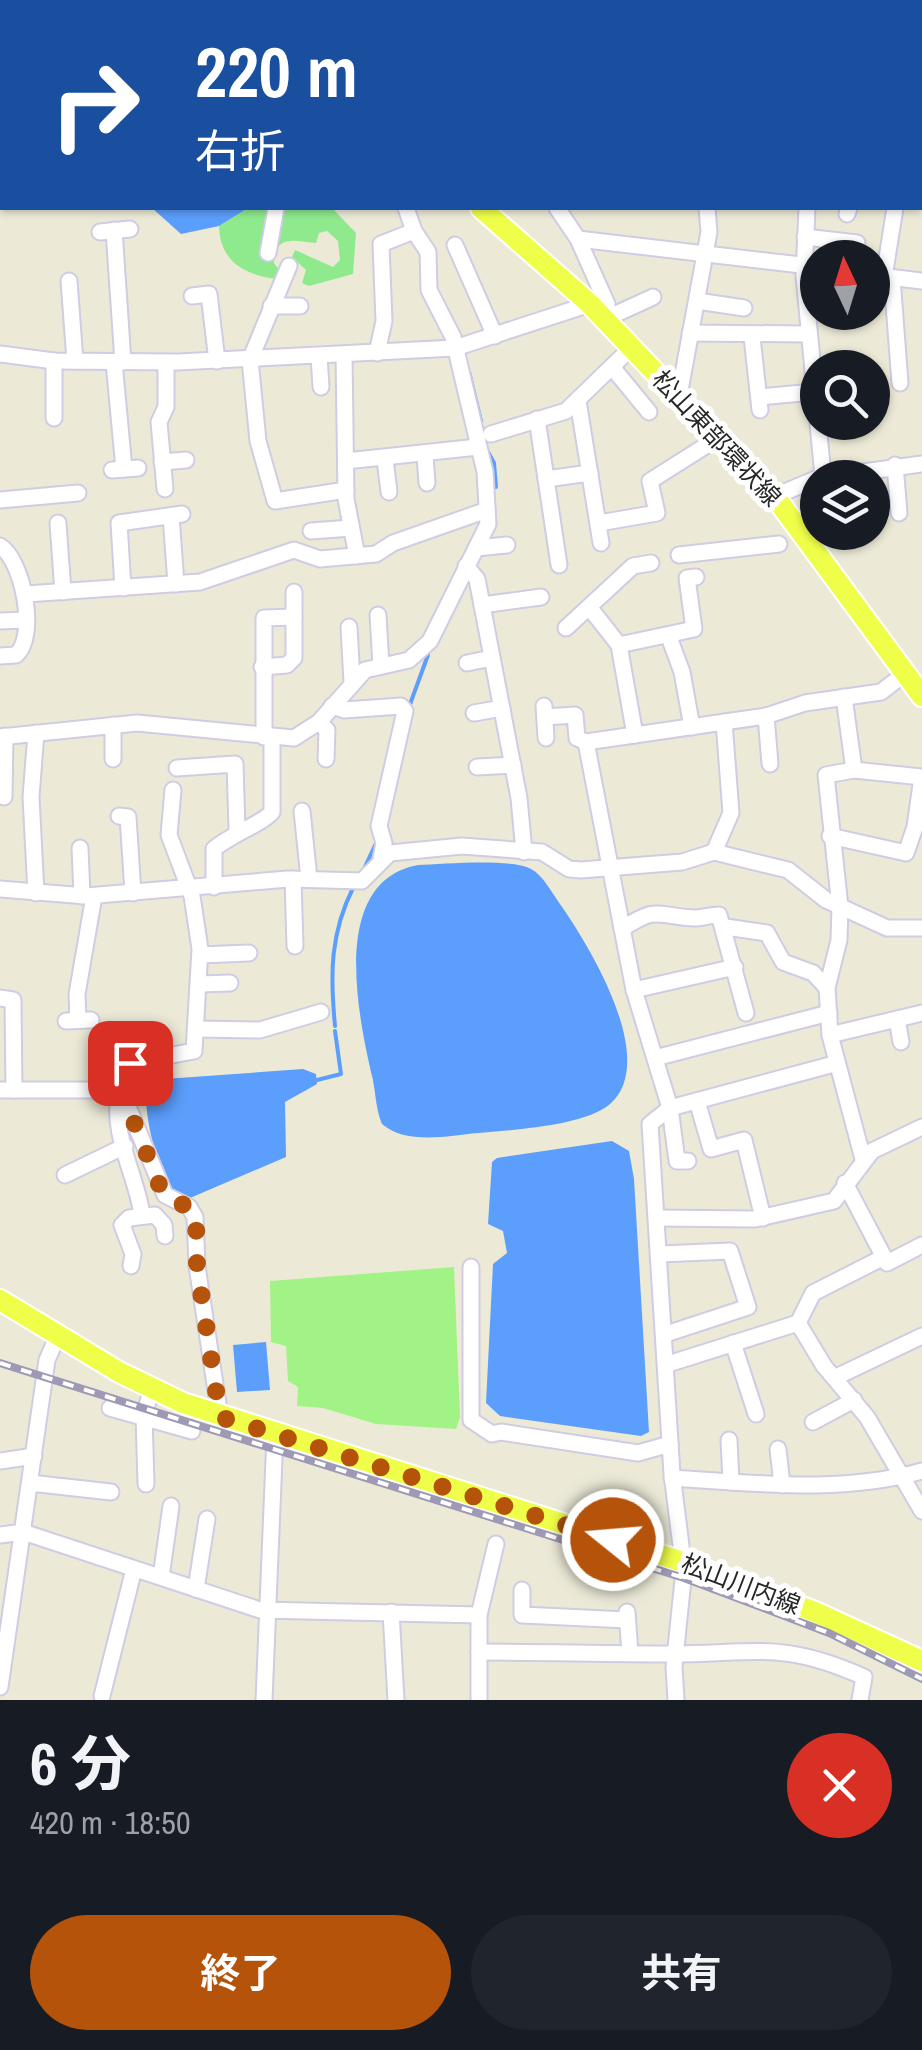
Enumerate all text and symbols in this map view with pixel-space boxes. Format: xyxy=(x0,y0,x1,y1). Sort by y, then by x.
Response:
text: 220 m xyxy=(195,25,358,119)
icon: right xyxy=(30,40,160,170)
text: 右折 xyxy=(195,120,285,181)
north arrow xyxy=(800,240,890,330)
map controls xyxy=(800,240,890,550)
button: search xyxy=(800,350,890,440)
street label: 松山東部環状線 xyxy=(645,362,789,514)
button: layers xyxy=(800,460,890,550)
pin xyxy=(88,1021,173,1106)
icon: arrive xyxy=(103,1036,158,1091)
position arrow xyxy=(561,1488,665,1592)
street label: 松山川内線 xyxy=(677,1546,805,1622)
text: 6 分 xyxy=(30,1723,131,1804)
button: close xyxy=(787,1733,892,1838)
text: 420 m · 18:50 xyxy=(30,1801,190,1844)
button: 終了 xyxy=(30,1915,451,2030)
button: 共有 xyxy=(471,1915,892,2030)

